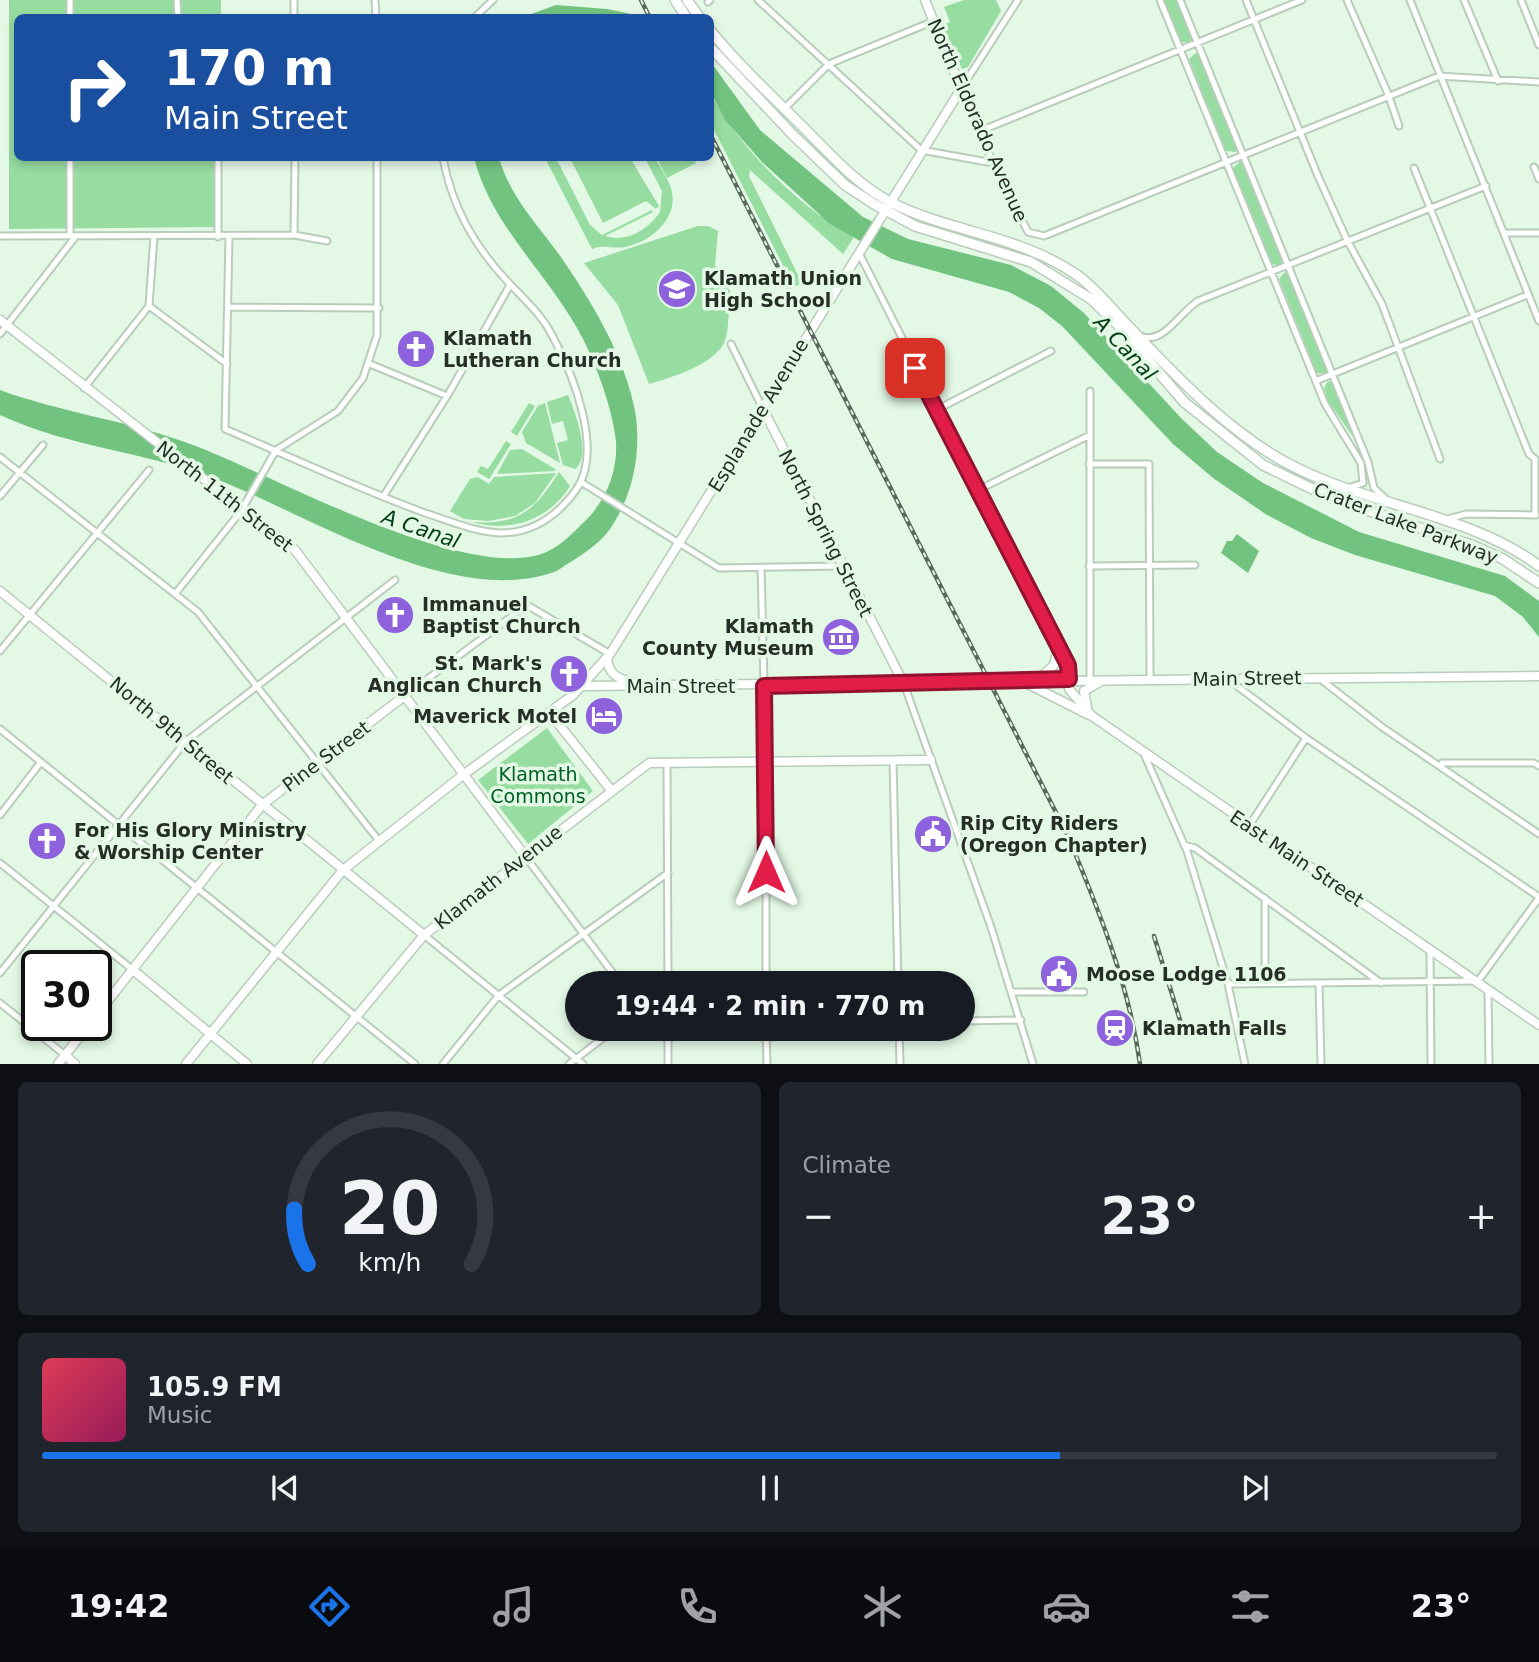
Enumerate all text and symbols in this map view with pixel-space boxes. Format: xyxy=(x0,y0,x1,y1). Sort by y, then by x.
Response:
street label: North Eldorado Avenue xyxy=(923,15,1033,225)
text: 170 m xyxy=(164,40,334,97)
icon: right xyxy=(49,42,140,133)
text: Main Street xyxy=(164,99,348,137)
place label: Klamath Union High School xyxy=(704,267,862,311)
school or university icon: Klamath Union High School xyxy=(656,268,698,310)
water label: A Canal xyxy=(1087,309,1161,386)
place label: Klamath Lutheran Church xyxy=(443,327,622,371)
church icon: Klamath Lutheran Church xyxy=(395,328,437,370)
street label: Esplanade Avenue xyxy=(704,334,812,496)
pin xyxy=(885,338,945,398)
icon: arrive xyxy=(896,349,934,387)
street label: North 11th Street xyxy=(153,436,297,556)
street label: North Spring Street xyxy=(774,446,878,620)
street label: Crater Lake Parkway xyxy=(1311,478,1501,568)
water label: A Canal xyxy=(377,504,463,554)
place label: Immanuel Baptist Church xyxy=(422,593,581,637)
church icon: Immanuel Baptist Church xyxy=(374,594,416,636)
place label: Klamath County Museum xyxy=(642,615,814,659)
museum icon: Klamath County Museum xyxy=(820,616,862,658)
place label: St. Mark's Anglican Church xyxy=(368,652,542,696)
church icon: St. Mark's Anglican Church xyxy=(548,653,590,695)
street label: Main Street xyxy=(1192,666,1302,690)
street label: North 9th Street xyxy=(106,672,238,788)
street label: Main Street xyxy=(626,675,736,697)
hotel icon: Maverick Motel xyxy=(583,695,625,737)
place label: Maverick Motel xyxy=(413,705,577,727)
street label: Pine Street xyxy=(278,716,374,796)
park label: Klamath Commons xyxy=(490,763,586,807)
street label: East Main Street xyxy=(1226,805,1368,911)
place label: Rip City Riders (Oregon Chapter) xyxy=(960,812,1148,856)
public building icon: Rip City Riders (Oregon Chapter) xyxy=(912,813,954,855)
place label: For His Glory Ministry & Worship Center xyxy=(74,819,307,863)
church icon: For His Glory Ministry & Worship Center xyxy=(26,820,68,862)
street label: Klamath Avenue xyxy=(430,820,566,934)
position arrow xyxy=(729,835,803,909)
speed limit sign: 30 xyxy=(21,950,112,1041)
public building icon: Moose Lodge 1106 xyxy=(1038,953,1080,995)
place label: Moose Lodge 1106 xyxy=(1086,963,1287,985)
text: 19:44 · 2 min · 770 m xyxy=(615,991,925,1021)
station icon: Klamath Falls xyxy=(1094,1007,1136,1049)
place label: Klamath Falls xyxy=(1142,1017,1287,1039)
text: Climate xyxy=(803,1152,891,1178)
text: 20 xyxy=(339,1167,440,1252)
text: 23° xyxy=(1101,1186,1199,1246)
text: − xyxy=(803,1194,834,1238)
text: + xyxy=(1465,1194,1497,1238)
text: km/h xyxy=(358,1248,421,1277)
text: 105.9 FM xyxy=(147,1372,282,1402)
text: Music xyxy=(147,1402,212,1428)
icon: previous xyxy=(266,1469,304,1507)
icon: pause xyxy=(751,1469,789,1507)
icon: next xyxy=(1236,1469,1274,1507)
icon: directions xyxy=(305,1582,354,1631)
icon: music xyxy=(489,1582,538,1631)
icon: phone xyxy=(673,1582,722,1631)
icon: climate xyxy=(858,1582,907,1631)
icon: car xyxy=(1042,1582,1091,1631)
icon: filters xyxy=(1226,1582,1275,1631)
text: 19:42 xyxy=(68,1587,170,1625)
text: 23° xyxy=(1411,1587,1471,1625)

